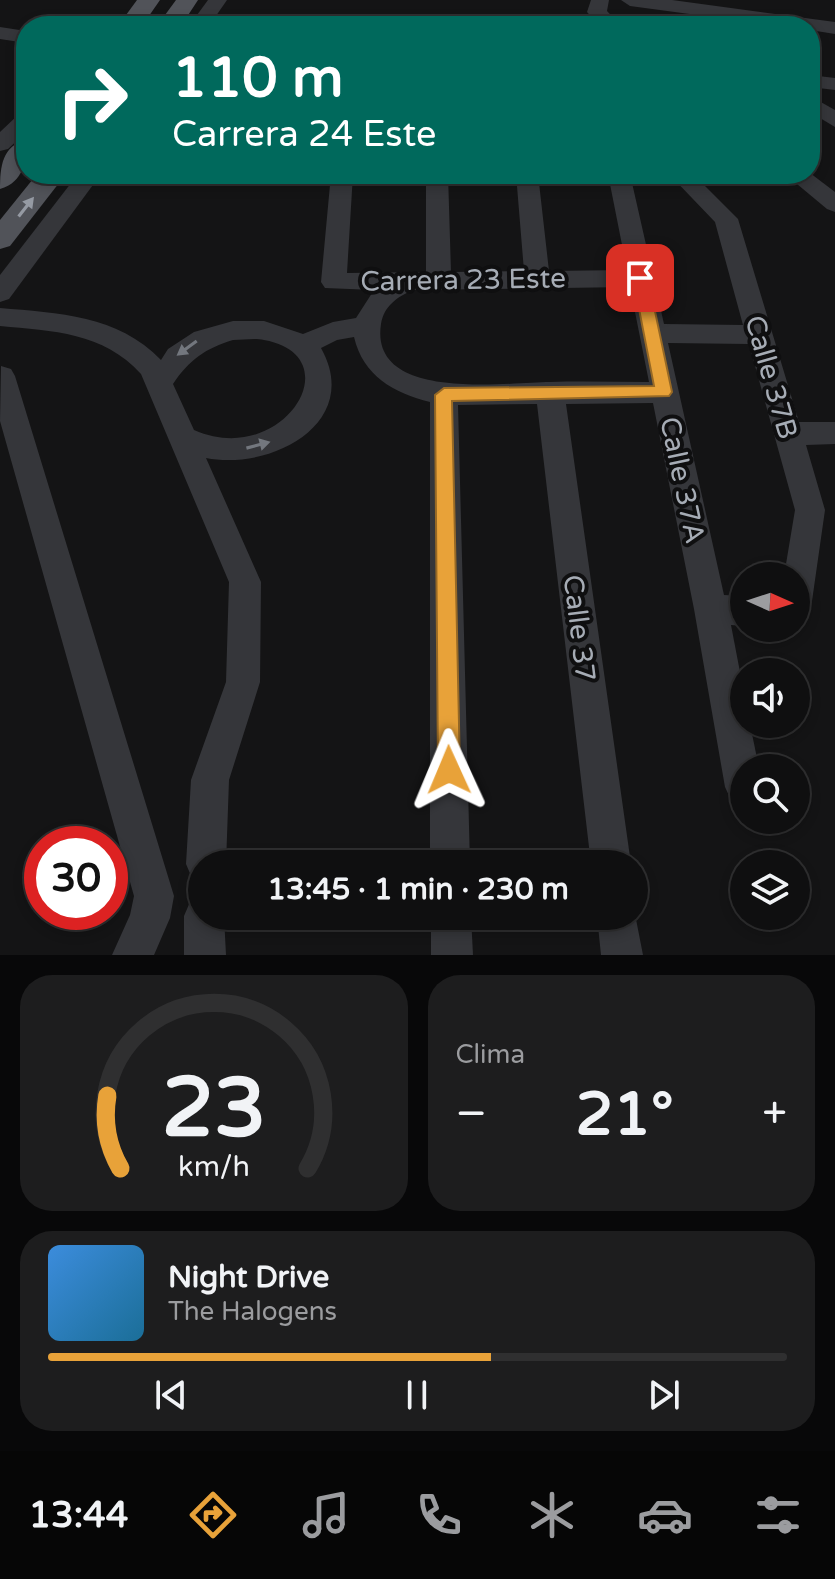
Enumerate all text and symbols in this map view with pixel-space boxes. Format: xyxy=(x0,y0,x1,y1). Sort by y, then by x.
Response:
text: 110 m xyxy=(172,45,343,112)
icon: right xyxy=(40,48,144,152)
text: Carrera 24 Este xyxy=(172,113,436,156)
one-way arrow xyxy=(17,197,34,217)
pin xyxy=(606,244,674,312)
icon: arrive xyxy=(618,256,662,300)
street label: Carrera 23 Este xyxy=(360,261,566,299)
street label: Calle 37B xyxy=(737,312,805,443)
one-way arrow xyxy=(176,340,198,356)
street label: Calle 37A xyxy=(652,414,712,547)
one-way arrow xyxy=(245,439,270,451)
north arrow xyxy=(730,562,810,642)
map controls xyxy=(730,562,810,930)
street label: Calle 37 xyxy=(556,573,602,684)
button: sound xyxy=(730,658,810,738)
position arrow xyxy=(407,728,491,812)
button: search xyxy=(730,754,810,834)
speed limit sign: 30 xyxy=(24,826,128,930)
button: layers xyxy=(730,850,810,930)
text: 13:45 · 1 min · 230 m xyxy=(267,871,569,908)
text: Clima xyxy=(456,1039,525,1070)
text: 23 xyxy=(162,1059,266,1159)
text: 21° xyxy=(576,1079,674,1151)
text: − xyxy=(456,1088,487,1141)
text: + xyxy=(762,1088,787,1141)
text: km/h xyxy=(178,1150,250,1184)
text: Night Drive xyxy=(168,1259,329,1296)
text: The Halogens xyxy=(168,1296,337,1327)
icon: previous xyxy=(149,1373,193,1417)
icon: pause xyxy=(395,1373,439,1417)
icon: next xyxy=(642,1373,686,1417)
icon: directions xyxy=(185,1487,241,1543)
icon: music xyxy=(298,1487,354,1543)
icon: phone xyxy=(411,1487,467,1543)
icon: climate xyxy=(524,1487,580,1543)
icon: car xyxy=(637,1487,693,1543)
icon: filters xyxy=(750,1487,806,1543)
text: 13:44 xyxy=(29,1494,128,1537)

